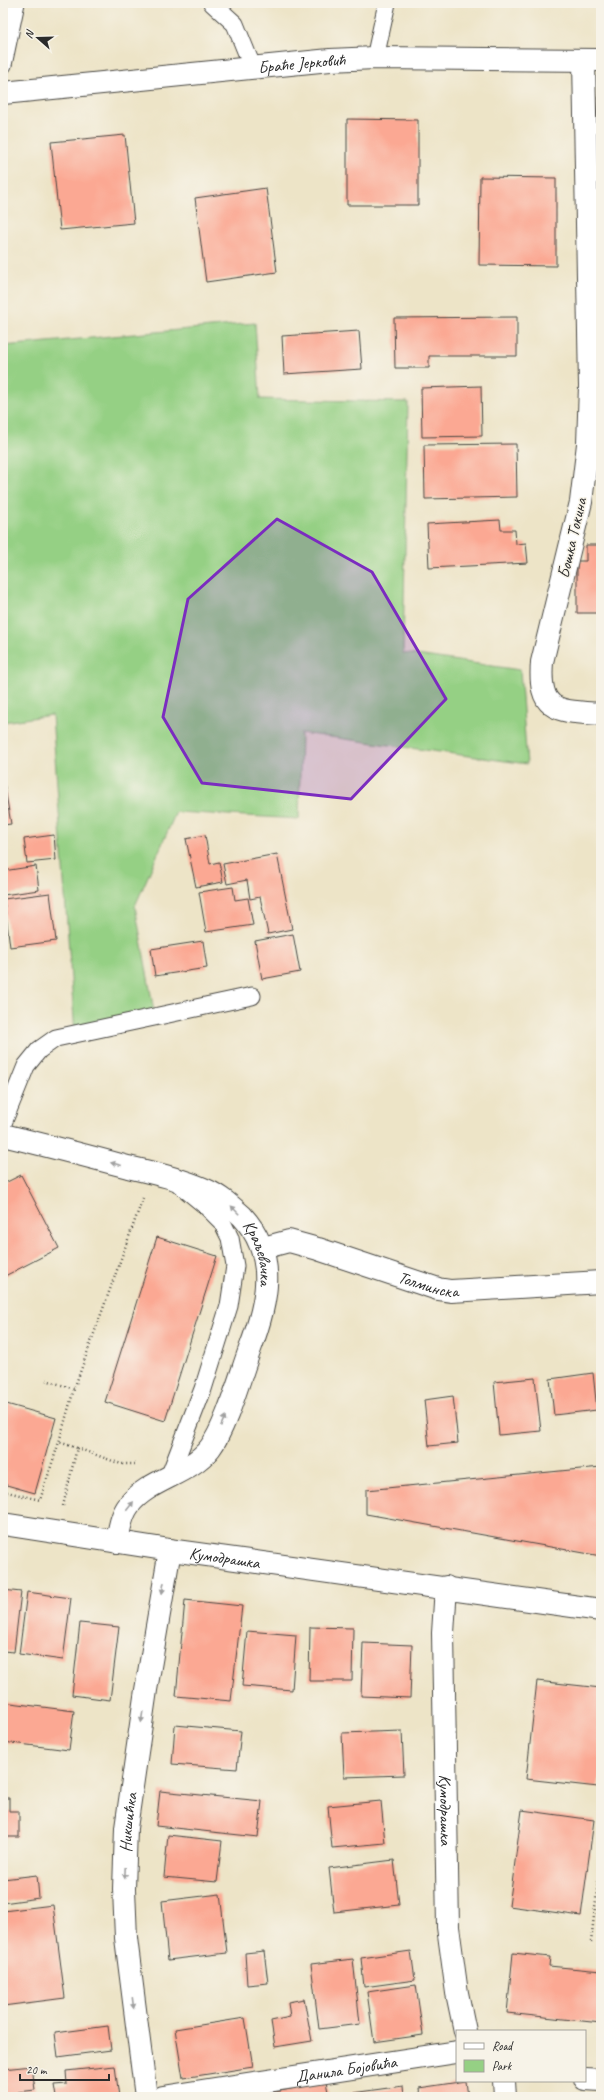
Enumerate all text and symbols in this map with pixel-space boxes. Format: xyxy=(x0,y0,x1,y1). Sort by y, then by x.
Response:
north arrow xyxy=(18,18,58,58)
text: N xyxy=(21,27,37,40)
street label: Браће Јерковић xyxy=(257,49,346,78)
street label: Бошка Токина xyxy=(553,495,592,580)
one-way arrow xyxy=(109,1160,122,1166)
one-way arrow xyxy=(231,1205,240,1215)
street label: Краљевачка xyxy=(239,1216,277,1288)
street label: Толминска xyxy=(396,1266,461,1302)
one-way arrow xyxy=(220,1416,226,1427)
one-way arrow xyxy=(125,1500,134,1511)
street label: Кумодрашка xyxy=(188,1542,263,1573)
one-way arrow xyxy=(160,1582,166,1594)
one-way arrow xyxy=(139,1711,145,1723)
street label: Кумодрашка xyxy=(435,1774,457,1847)
street label: Никшићка xyxy=(115,1790,142,1853)
one-way arrow xyxy=(121,1867,128,1879)
one-way arrow xyxy=(130,1997,136,2009)
legend xyxy=(456,2030,586,2082)
text: Road xyxy=(492,2038,514,2054)
street label: Данила Бојовића xyxy=(294,2051,400,2087)
scale bar xyxy=(20,2056,109,2082)
text: Park xyxy=(492,2058,513,2074)
text: 20 m xyxy=(26,2062,48,2078)

